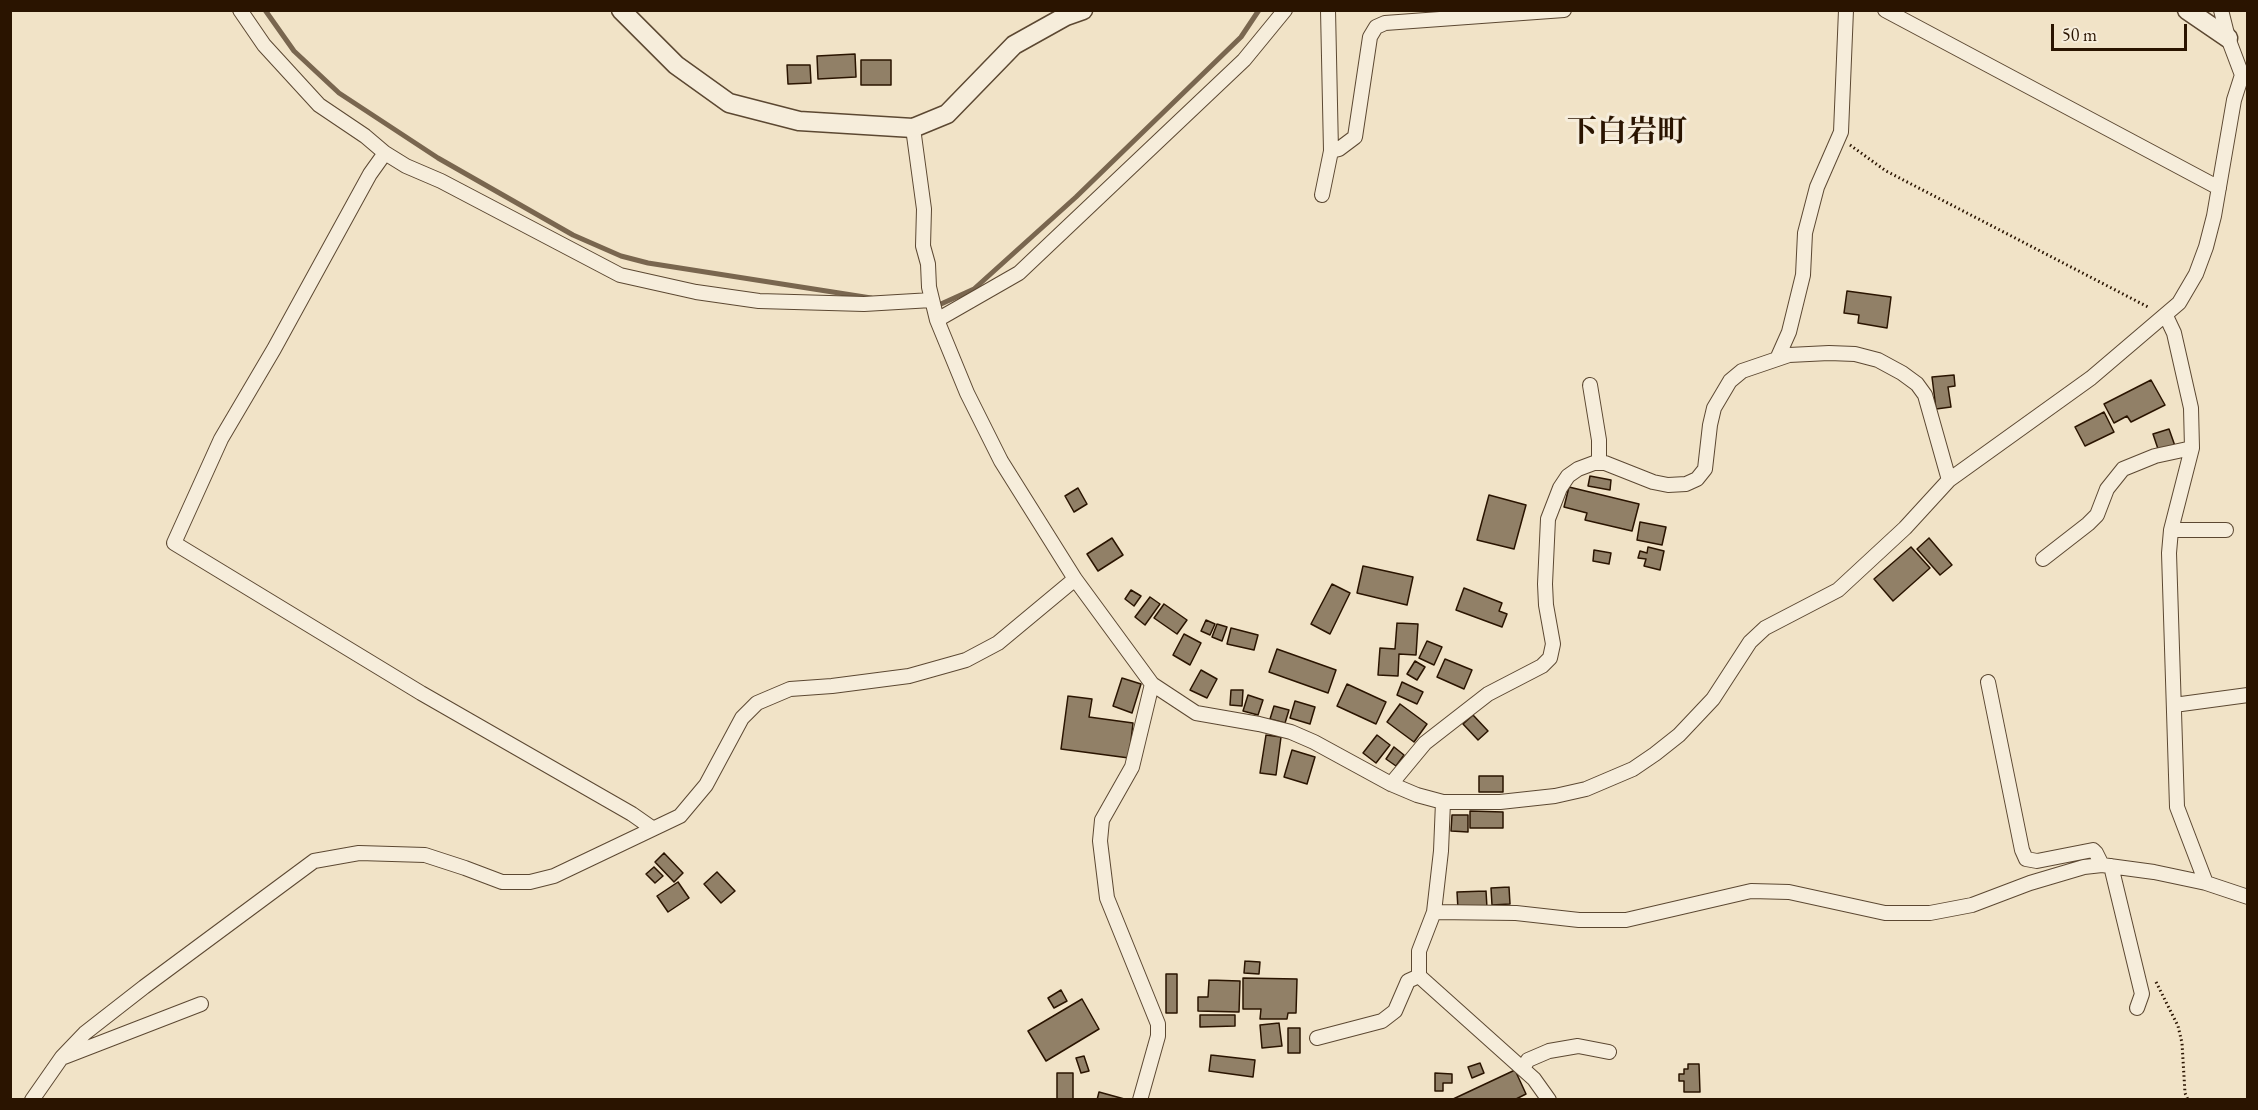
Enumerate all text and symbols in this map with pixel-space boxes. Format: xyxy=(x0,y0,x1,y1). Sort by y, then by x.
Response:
scale bar xyxy=(2054,12,2190,50)
text: 50 m xyxy=(2062,23,2097,46)
district label: 下白岩町 xyxy=(1567,115,1687,151)

